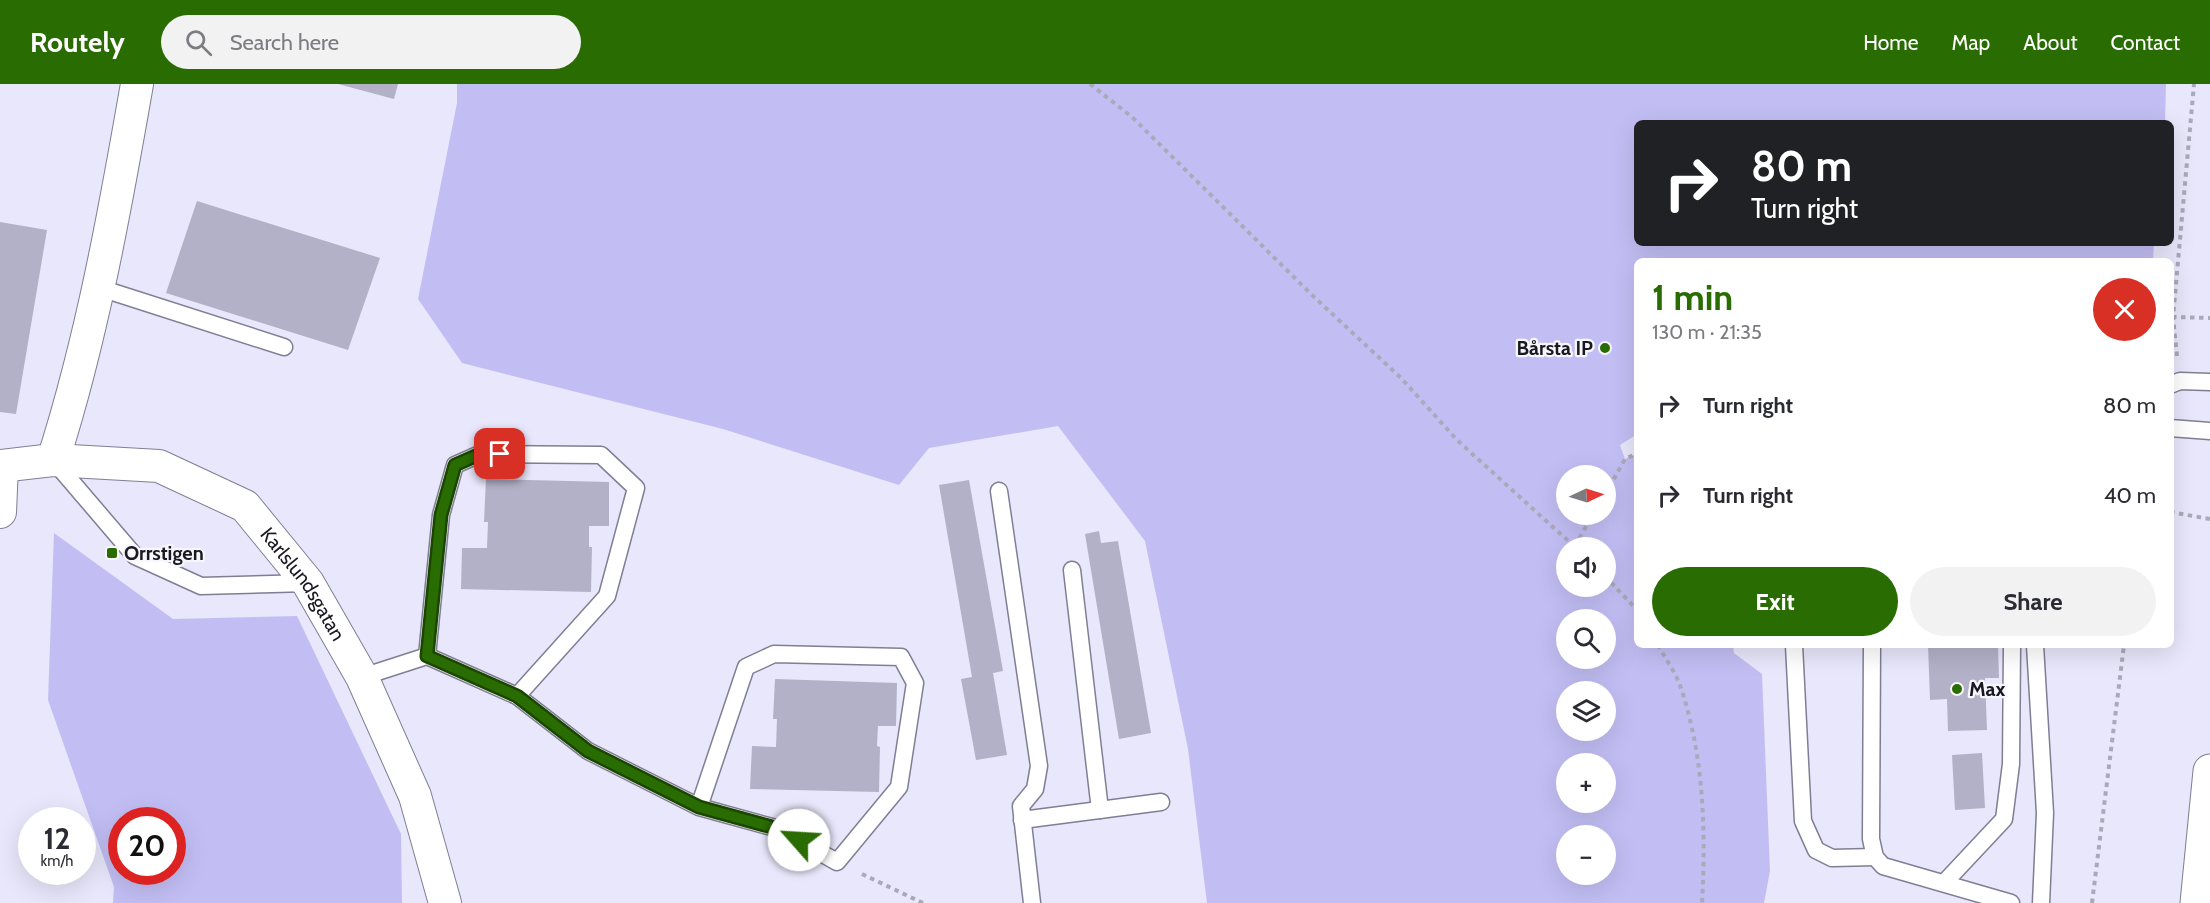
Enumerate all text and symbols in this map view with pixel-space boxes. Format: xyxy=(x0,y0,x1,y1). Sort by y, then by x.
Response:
search box xyxy=(161,15,581,69)
text: Routely xyxy=(30,25,125,59)
icon: search xyxy=(182,26,215,59)
text: Search here xyxy=(230,29,339,56)
text: Home xyxy=(1863,30,1919,55)
text: Map xyxy=(1952,30,1990,55)
text: About xyxy=(2023,30,2077,55)
text: Contact xyxy=(2110,30,2180,55)
text: 80 m xyxy=(1751,140,1852,192)
icon: right xyxy=(1652,144,1730,222)
text: Turn right xyxy=(1751,192,1858,225)
text: 1 min xyxy=(1652,275,1733,319)
button: close xyxy=(2093,278,2156,341)
text: 130 m · 21:35 xyxy=(1652,320,1762,344)
place label: Bårsta IP xyxy=(1517,336,1593,360)
marker: Bårsta IP xyxy=(1598,341,1612,355)
icon: right xyxy=(1652,389,1685,422)
text: Turn right xyxy=(1703,392,1793,419)
text: 80 m xyxy=(2103,392,2156,419)
pin xyxy=(474,428,525,479)
icon: arrive xyxy=(483,437,516,470)
north arrow xyxy=(1556,465,1616,525)
map controls xyxy=(1556,465,1616,885)
icon: right xyxy=(1652,479,1685,512)
text: Turn right xyxy=(1703,482,1793,509)
text: 40 m xyxy=(2104,482,2156,509)
street label: Karlslundsgatan xyxy=(255,523,351,645)
button: sound xyxy=(1556,537,1616,597)
place label: Orrstigen xyxy=(124,541,204,565)
marker: Orrstigen xyxy=(105,546,119,560)
button: Exit xyxy=(1652,567,1898,636)
button: Share xyxy=(1910,567,2156,636)
button: search xyxy=(1556,609,1616,669)
place label: Max xyxy=(1969,677,2006,701)
button: layers xyxy=(1556,681,1616,741)
marker: Max xyxy=(1950,682,1964,696)
button: + xyxy=(1556,753,1616,813)
speed limit sign: 20 xyxy=(108,807,186,885)
position arrow xyxy=(767,808,831,872)
text: 12 xyxy=(44,820,70,857)
button: − xyxy=(1556,825,1616,885)
text: km/h xyxy=(41,852,73,870)

